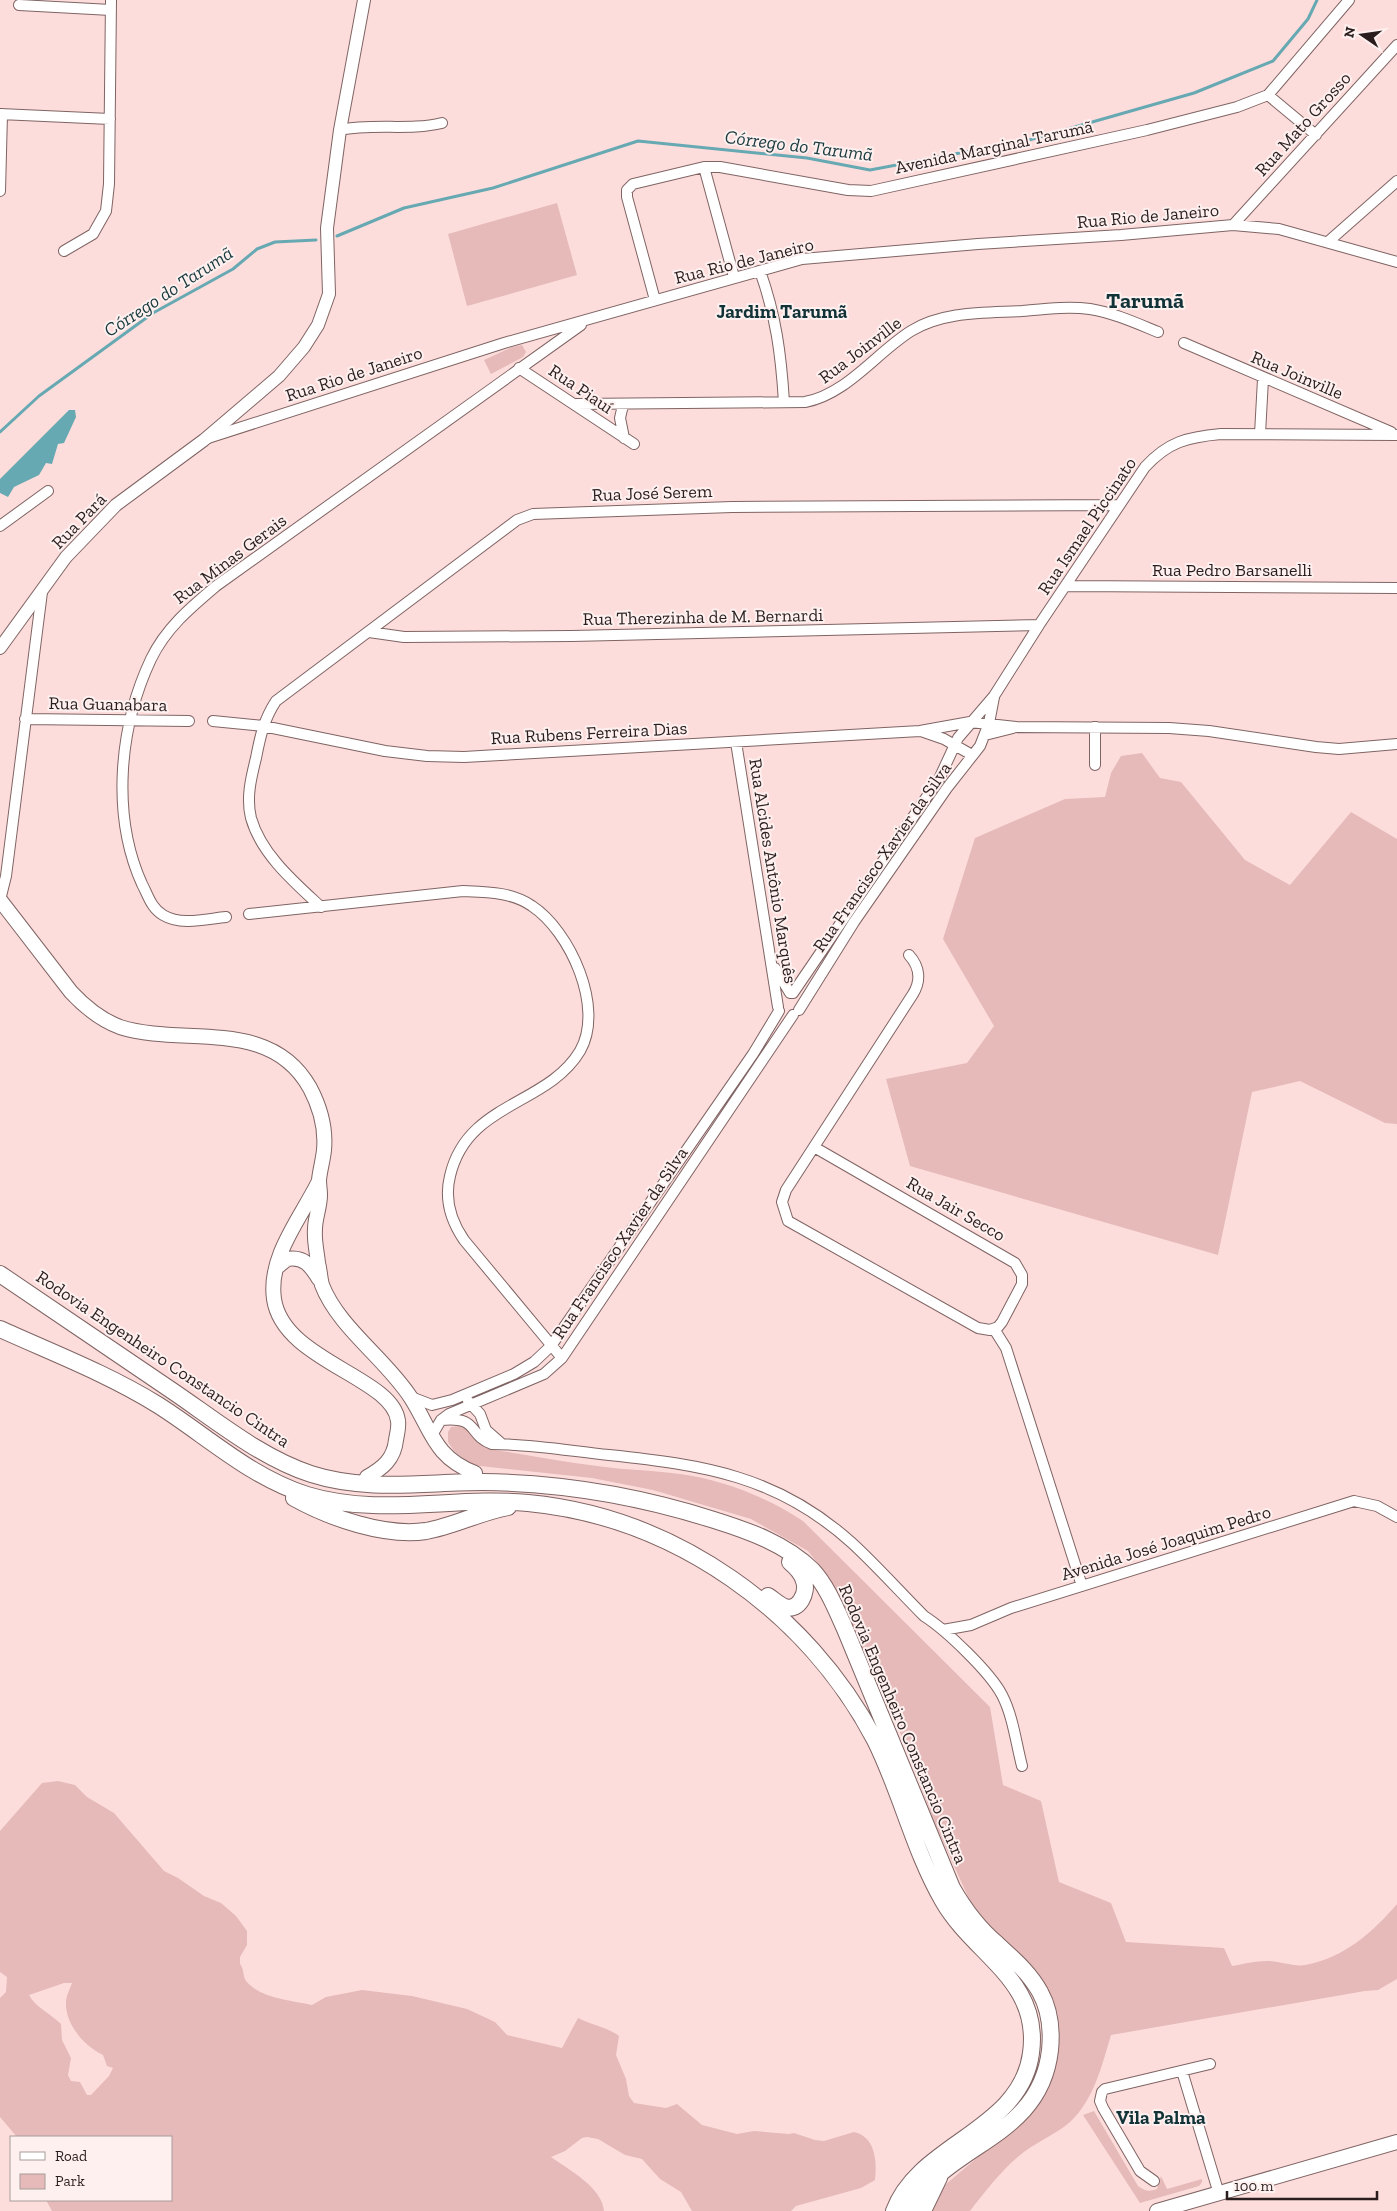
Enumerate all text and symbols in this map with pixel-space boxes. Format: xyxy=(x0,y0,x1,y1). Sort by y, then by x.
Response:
north arrow xyxy=(1337,10,1387,60)
text: N xyxy=(1340,25,1359,39)
street label: Rua Mato Grosso xyxy=(1250,67,1356,181)
street label: Avenida Marginal Tarumã xyxy=(893,115,1095,179)
water label: Córrego do Tarumã xyxy=(724,125,874,166)
street label: Rua Rio de Janeiro xyxy=(1076,199,1220,233)
street label: Rua Rio de Janeiro xyxy=(672,233,816,289)
water label: Córrego do Tarumã xyxy=(100,241,237,342)
district label: Tarumã xyxy=(1106,287,1184,314)
district label: Jardim Tarumã xyxy=(717,300,848,323)
street label: Rua Joinville xyxy=(814,312,906,388)
street label: Rua Rio de Janeiro xyxy=(283,342,425,406)
street label: Rua Joinville xyxy=(1248,346,1346,404)
street label: Rua Piauí xyxy=(545,359,617,419)
street label: Rua Ismael Piccinato xyxy=(1033,453,1141,599)
street label: Rua José Serem xyxy=(591,480,713,506)
street label: Rua Pará xyxy=(47,488,111,554)
street label: Rua Minas Gerais xyxy=(169,509,291,609)
street label: Rua Pedro Barsanelli xyxy=(1152,559,1312,581)
street label: Rua Therezinha de M. Bernardi xyxy=(583,604,823,630)
street label: Rua Guanabara xyxy=(48,692,168,716)
street label: Rua Rubens Ferreira Dias xyxy=(490,717,688,749)
street label: Rua Alcides Antônio Marquês xyxy=(744,757,802,985)
street label: Rua Francisco Xavier da Silva xyxy=(808,758,956,956)
street label: Rua Francisco Xavier da Silva xyxy=(548,1143,693,1343)
street label: Rua Jair Secco xyxy=(903,1172,1009,1246)
street label: Rodovia Engenheiro Constancio Cintra xyxy=(32,1266,294,1453)
street label: Avenida José Joaquim Pedro xyxy=(1059,1501,1273,1585)
street label: Rodovia Engenheiro Constancio Cintra xyxy=(834,1581,972,1867)
district label: Vila Palma xyxy=(1116,2106,1206,2129)
legend xyxy=(10,2136,172,2201)
text: Road xyxy=(55,2147,88,2165)
scale bar xyxy=(1227,2168,1377,2200)
text: Park xyxy=(55,2172,85,2190)
text: 100 m xyxy=(1234,2177,1273,2195)

